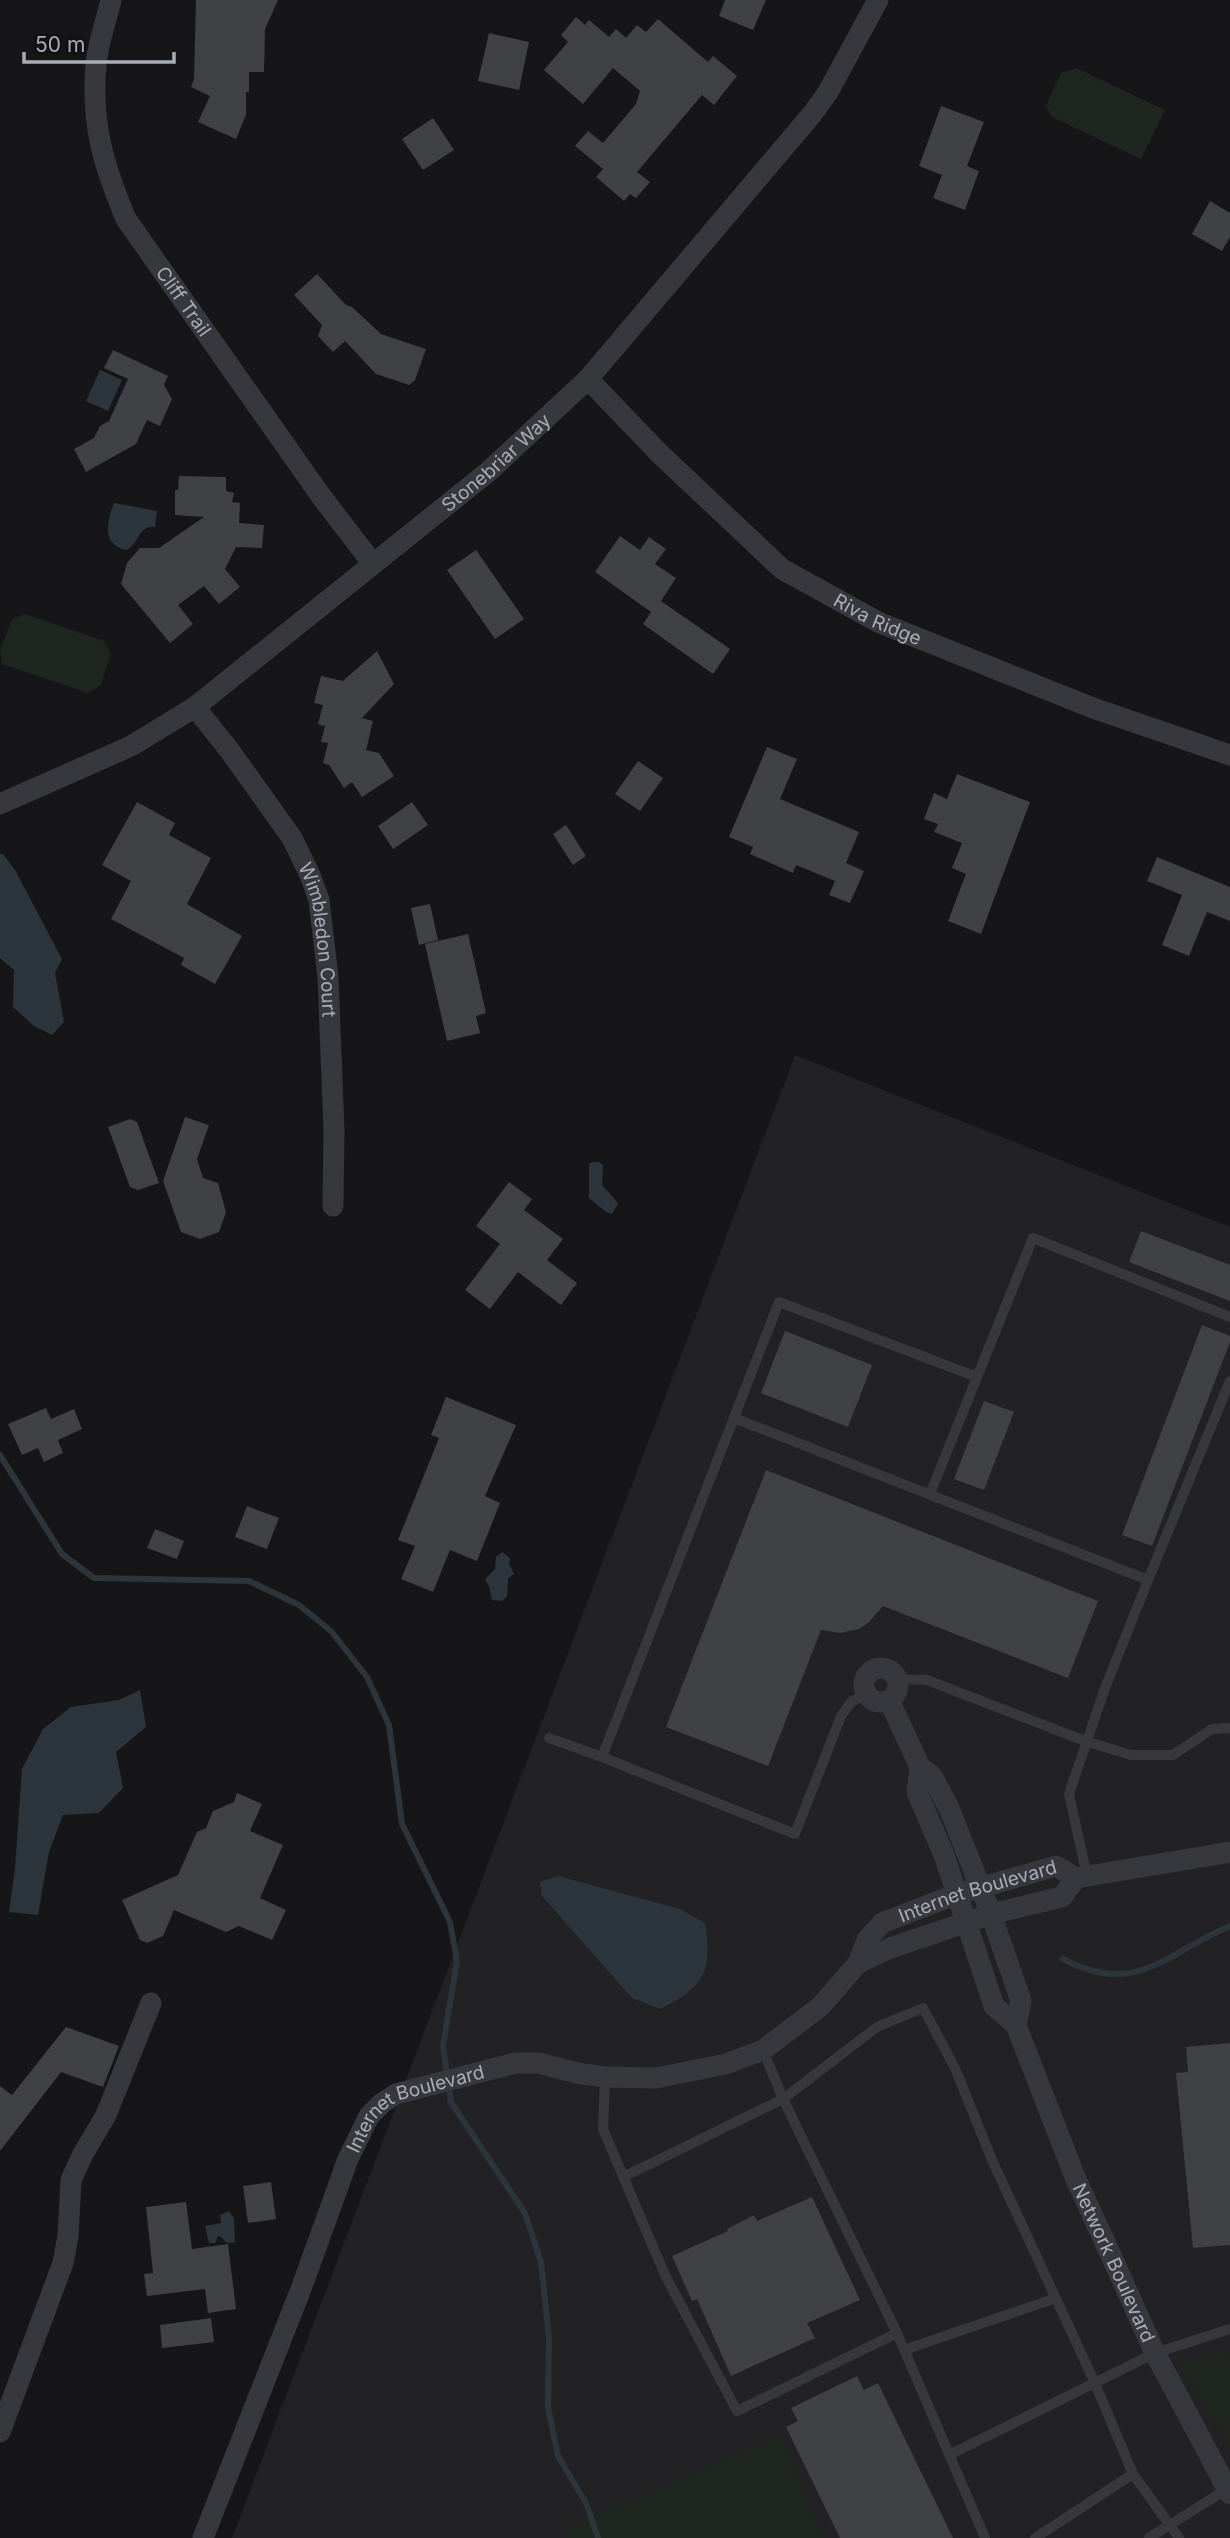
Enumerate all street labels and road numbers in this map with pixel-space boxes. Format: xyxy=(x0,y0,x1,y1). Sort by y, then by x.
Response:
street label: Cliff Trail xyxy=(151,262,216,341)
street label: Stonebriar Way xyxy=(437,408,555,516)
street label: Riva Ridge xyxy=(830,588,925,650)
street label: Wimbledon Court xyxy=(294,858,341,1018)
street label: Internet Boulevard xyxy=(895,1855,1059,1927)
street label: Internet Boulevard xyxy=(341,2060,487,2156)
street label: Network Boulevard xyxy=(1068,2180,1160,2346)

